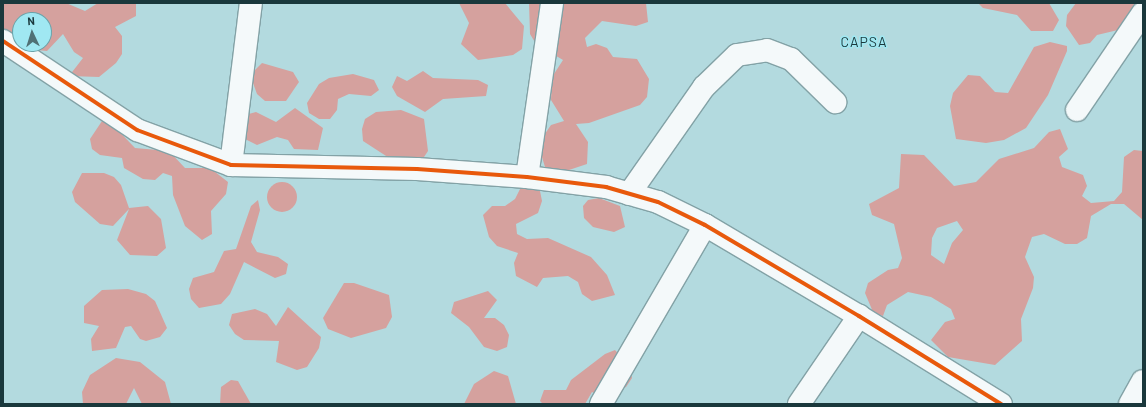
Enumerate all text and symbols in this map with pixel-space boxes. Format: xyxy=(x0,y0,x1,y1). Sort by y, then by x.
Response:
north arrow xyxy=(12,12,52,52)
text: N xyxy=(27,14,35,27)
district label: CAPSA xyxy=(841,34,887,50)

